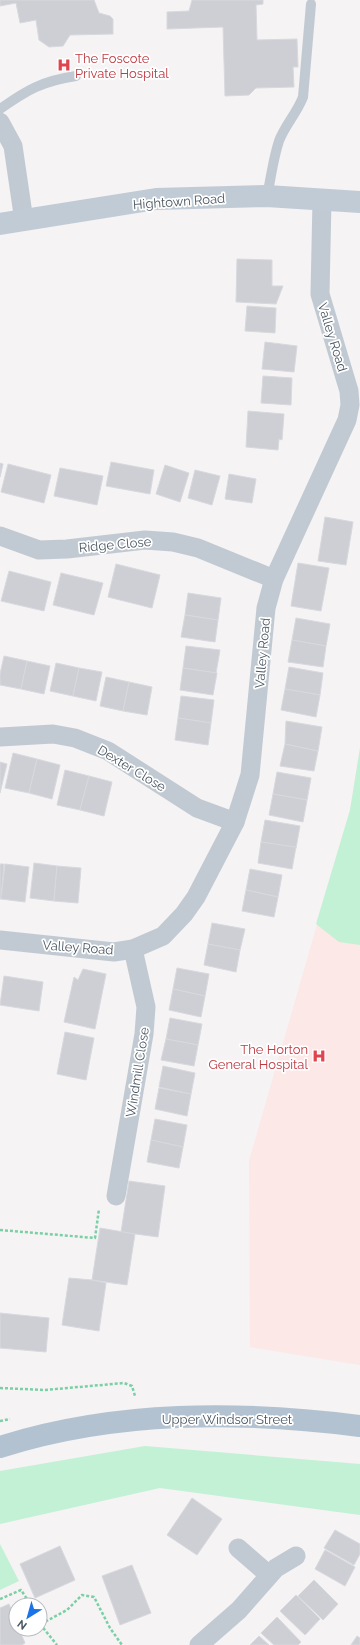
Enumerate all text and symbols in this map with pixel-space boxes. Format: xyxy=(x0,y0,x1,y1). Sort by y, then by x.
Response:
place label: The Foscote Private Hospital xyxy=(75,51,169,81)
hospital icon: The Foscote Private Hospital xyxy=(56,57,72,73)
street label: Hightown Road xyxy=(132,191,226,212)
street label: Valley Road xyxy=(315,301,350,373)
street label: Ridge Close xyxy=(78,534,152,555)
street label: Valley Road xyxy=(252,617,273,689)
street label: Dexter Close xyxy=(95,742,169,795)
street label: Valley Road xyxy=(42,938,114,957)
street label: Windmill Close xyxy=(123,1026,152,1118)
place label: The Horton General Hospital xyxy=(208,1042,308,1072)
hospital icon: The Horton General Hospital xyxy=(311,1048,327,1064)
street label: Upper Windsor Street xyxy=(162,1412,293,1427)
north arrow xyxy=(8,1597,48,1637)
text: N xyxy=(15,1617,30,1632)

